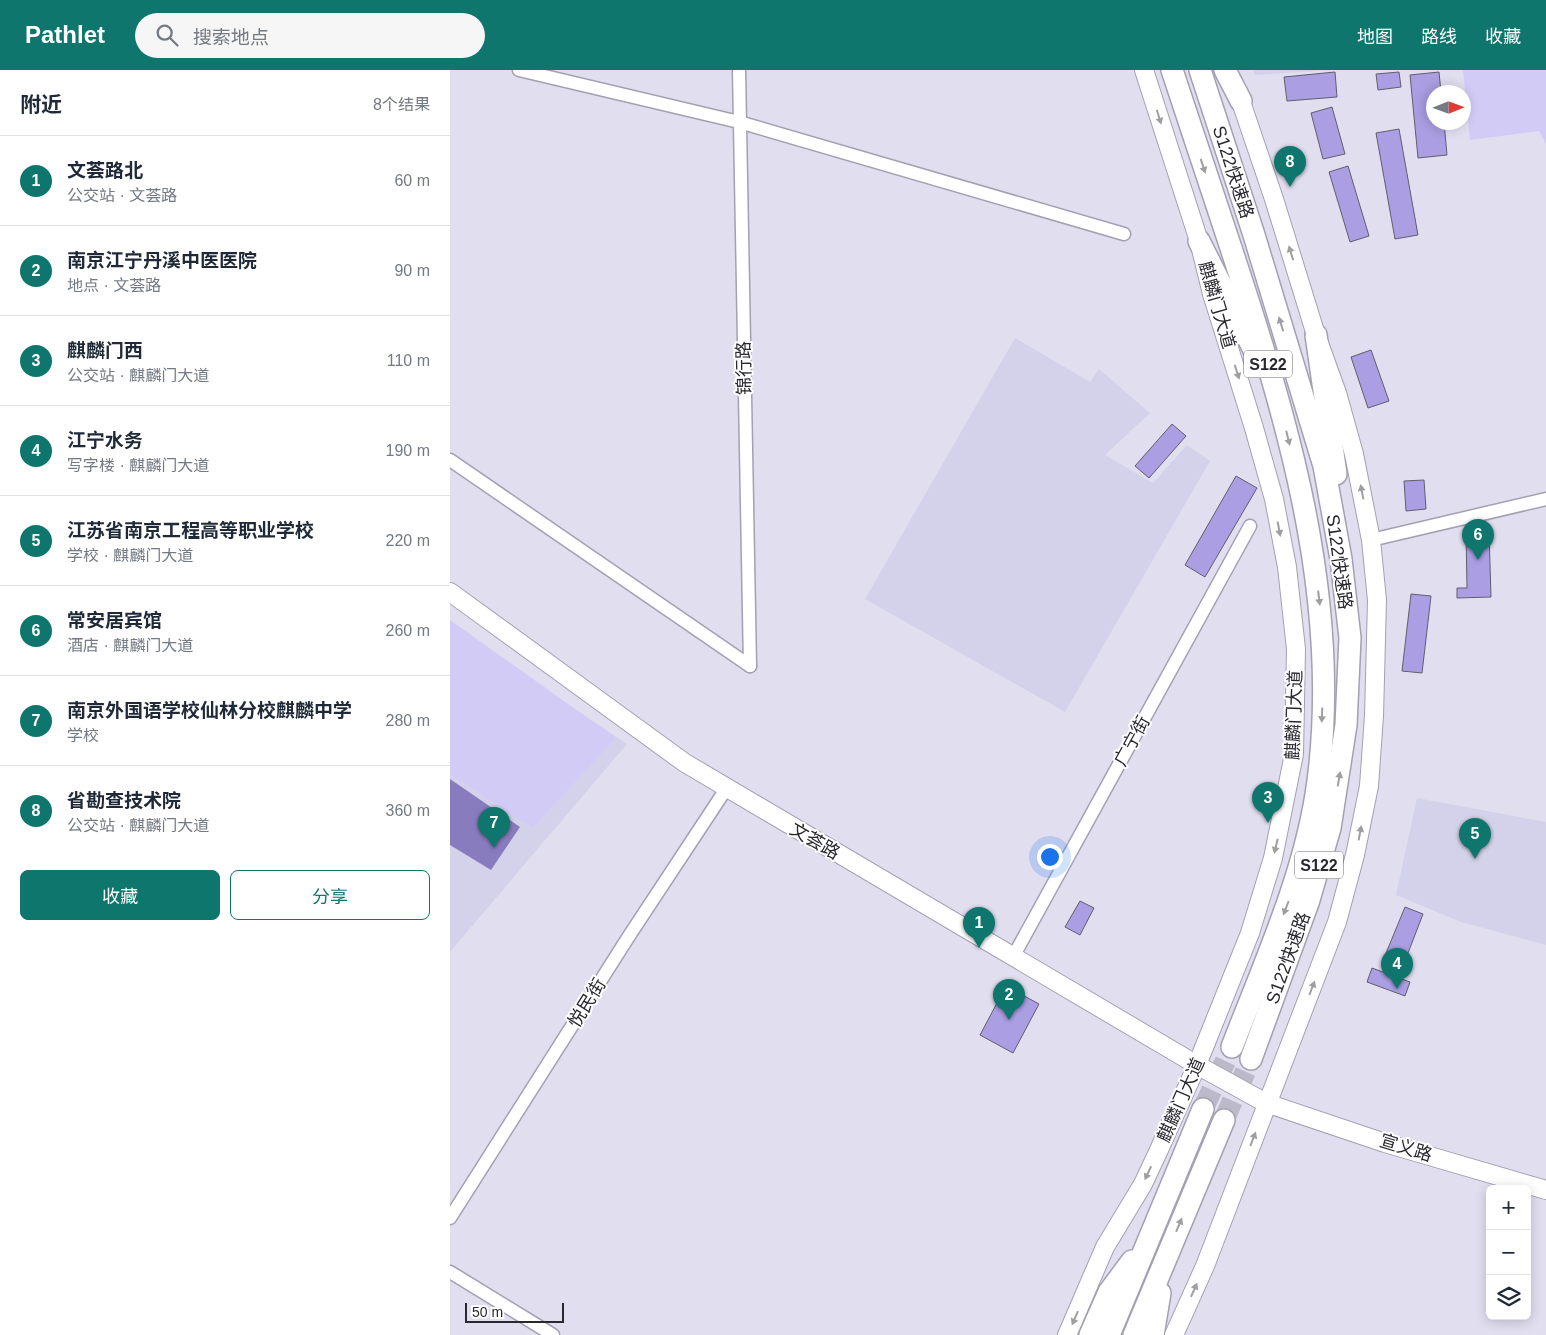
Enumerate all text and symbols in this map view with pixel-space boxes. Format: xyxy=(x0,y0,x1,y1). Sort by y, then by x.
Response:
search box xyxy=(135,13,485,58)
text: Pathlet xyxy=(25,21,105,48)
icon: search xyxy=(153,21,181,49)
text: 搜索地点 xyxy=(193,27,269,48)
text: 地图 xyxy=(1357,27,1393,47)
text: 路线 xyxy=(1421,27,1457,47)
text: 收藏 xyxy=(1485,27,1521,47)
north arrow xyxy=(1426,85,1471,130)
text: 附近 xyxy=(20,93,62,116)
text: 8个结果 xyxy=(373,96,430,113)
one-way arrow xyxy=(1155,109,1163,124)
street label: S122快速路 xyxy=(1209,123,1257,221)
pin: 8 xyxy=(1274,146,1306,187)
one-way arrow xyxy=(1200,159,1207,174)
text: 文荟路北 xyxy=(67,160,143,181)
text: 1 xyxy=(32,172,40,189)
text: 60 m xyxy=(394,172,430,189)
text: 公交站 · 文荟路 xyxy=(67,187,177,204)
one-way arrow xyxy=(1286,245,1294,260)
text: 南京江宁丹溪中医医院 xyxy=(67,250,257,271)
street label: 麒麟门大道 xyxy=(1195,259,1239,351)
text: 2 xyxy=(32,262,40,279)
text: 90 m xyxy=(394,262,430,279)
text: 地点 · 文荟路 xyxy=(67,277,161,294)
one-way arrow xyxy=(1277,317,1285,332)
text: 麒麟门西 xyxy=(67,340,143,361)
street label: 锦行路 xyxy=(734,341,754,395)
road number: S122 xyxy=(1244,350,1292,378)
text: 3 xyxy=(32,352,40,369)
text: 110 m xyxy=(387,352,430,369)
one-way arrow xyxy=(1233,365,1241,380)
text: 公交站 · 麒麟门大道 xyxy=(67,367,209,384)
text: 江宁水务 xyxy=(67,430,143,451)
one-way arrow xyxy=(1284,431,1292,446)
text: 4 xyxy=(32,442,40,459)
text: 190 m xyxy=(386,442,430,459)
text: 写字楼 · 麒麟门大道 xyxy=(67,457,209,474)
one-way arrow xyxy=(1357,484,1365,500)
street label: S122快速路 xyxy=(1322,513,1356,611)
pin: 6 xyxy=(1462,519,1494,560)
text: 江苏省南京工程高等职业学校 xyxy=(67,520,314,541)
one-way arrow xyxy=(1276,521,1284,537)
text: 5 xyxy=(32,532,40,549)
text: 220 m xyxy=(386,532,430,549)
text: 学校 · 麒麟门大道 xyxy=(67,547,193,564)
one-way arrow xyxy=(1315,590,1323,606)
text: 常安居宾馆 xyxy=(67,610,162,631)
text: 6 xyxy=(32,622,40,639)
text: 260 m xyxy=(386,622,430,639)
text: 酒店 · 麒麟门大道 xyxy=(67,637,193,654)
street label: 麒麟门大道 xyxy=(1282,670,1306,760)
text: 南京外国语学校仙林分校麒麟中学 xyxy=(67,700,352,721)
one-way arrow xyxy=(1318,707,1326,723)
text: 7 xyxy=(32,712,40,729)
text: 280 m xyxy=(386,712,430,729)
street label: 广宁街 xyxy=(1110,713,1154,769)
text: 学校 xyxy=(67,727,99,744)
one-way arrow xyxy=(1336,771,1344,787)
pin: 3 xyxy=(1252,782,1284,823)
text: 省勘查技术院 xyxy=(67,790,181,811)
text: 8 xyxy=(32,802,40,819)
text: 360 m xyxy=(386,802,430,819)
pin: 7 xyxy=(478,807,510,848)
text: 公交站 · 麒麟门大道 xyxy=(67,817,209,834)
pin: 5 xyxy=(1459,818,1491,859)
street label: 文荟路 xyxy=(787,819,843,863)
one-way arrow xyxy=(1356,824,1364,840)
one-way arrow xyxy=(1272,838,1280,853)
your location xyxy=(1037,844,1063,870)
road number: S122 xyxy=(1295,852,1343,878)
button: 收藏 xyxy=(20,870,220,920)
button: 分享 xyxy=(230,870,430,920)
one-way arrow xyxy=(1281,901,1289,915)
pin: 1 xyxy=(963,907,995,948)
street label: S122快速路 xyxy=(1262,909,1314,1007)
pin: 4 xyxy=(1381,948,1413,989)
street label: 悦民街 xyxy=(564,975,610,1031)
pin: 2 xyxy=(993,979,1025,1020)
one-way arrow xyxy=(1308,980,1316,995)
street label: 麒麟门大道 xyxy=(1154,1055,1208,1145)
one-way arrow xyxy=(1249,1131,1257,1146)
street label: 宣义路 xyxy=(1377,1131,1435,1165)
one-way arrow xyxy=(1144,1166,1152,1180)
map controls xyxy=(1486,1185,1531,1320)
button: + xyxy=(1486,1185,1531,1230)
one-way arrow xyxy=(1176,1218,1184,1232)
button: − xyxy=(1486,1230,1531,1275)
button: layers xyxy=(1486,1275,1531,1320)
one-way arrow xyxy=(1190,1283,1198,1297)
scale bar xyxy=(465,1300,564,1323)
text: 50 m xyxy=(472,1304,503,1320)
one-way arrow xyxy=(1070,1311,1078,1325)

